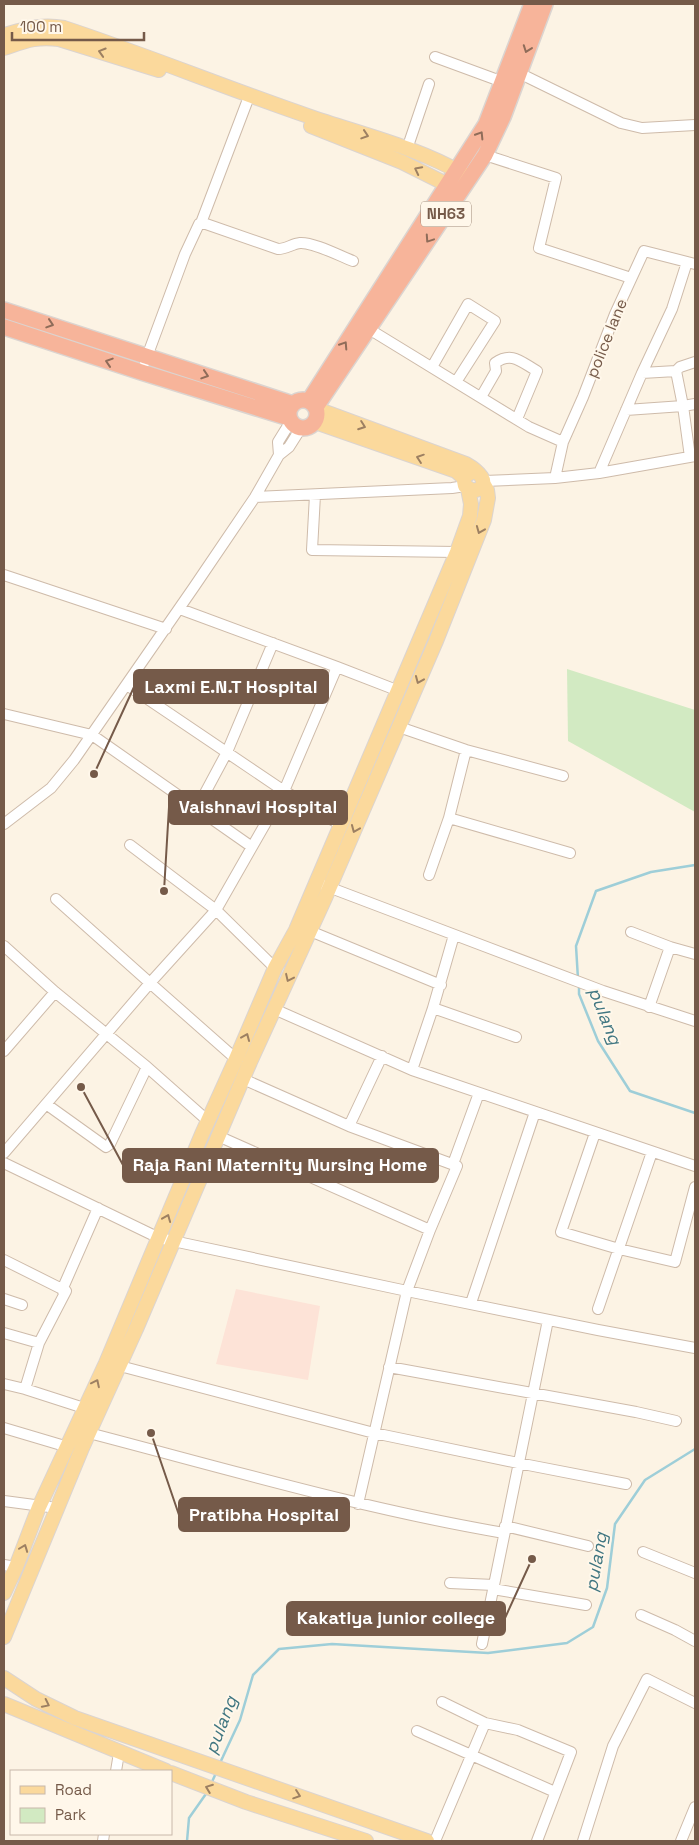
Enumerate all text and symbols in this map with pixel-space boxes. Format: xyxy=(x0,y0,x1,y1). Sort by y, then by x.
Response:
scale bar xyxy=(12,10,145,42)
text: 100 m xyxy=(20,17,62,36)
one-way arrow xyxy=(523,44,533,53)
one-way arrow xyxy=(98,48,106,58)
one-way arrow xyxy=(360,129,369,139)
one-way arrow xyxy=(473,132,483,141)
one-way arrow xyxy=(414,166,423,176)
road number: NH63 xyxy=(421,202,471,226)
one-way arrow xyxy=(426,234,436,243)
street label: police lane xyxy=(581,296,632,381)
one-way arrow xyxy=(46,319,54,329)
one-way arrow xyxy=(338,342,347,351)
one-way arrow xyxy=(106,358,114,368)
one-way arrow xyxy=(200,369,208,379)
one-way arrow xyxy=(358,420,366,430)
one-way arrow xyxy=(416,454,425,464)
one-way arrow xyxy=(476,525,486,533)
callout: Laxmi E.N.T Hospital xyxy=(134,670,328,703)
text: Laxmi E.N.T Hospital xyxy=(144,675,318,698)
one-way arrow xyxy=(414,675,425,684)
callout: Vaishnavi Hospital xyxy=(169,791,347,824)
text: Vaishnavi Hospital xyxy=(179,795,337,818)
one-way arrow xyxy=(350,824,361,833)
one-way arrow xyxy=(284,973,295,982)
water label: pulang xyxy=(584,984,628,1049)
one-way arrow xyxy=(239,1033,250,1042)
callout: Raja Rani Maternity Nursing Home xyxy=(123,1149,438,1182)
text: Raja Rani Maternity Nursing Home xyxy=(133,1153,427,1176)
one-way arrow xyxy=(161,1214,171,1223)
one-way arrow xyxy=(90,1380,100,1389)
callout: Pratibha Hospital xyxy=(179,1498,349,1531)
text: Pratibha Hospital xyxy=(189,1503,339,1526)
water label: pulang xyxy=(579,1529,612,1593)
one-way arrow xyxy=(18,1544,28,1553)
callout: Kakatiya junior college xyxy=(287,1602,505,1635)
text: Kakatiya junior college xyxy=(297,1606,495,1629)
water label: pulang xyxy=(199,1691,243,1757)
one-way arrow xyxy=(40,1697,49,1707)
legend xyxy=(10,1770,172,1835)
text: Road xyxy=(55,1780,92,1799)
one-way arrow xyxy=(205,1784,214,1794)
one-way arrow xyxy=(293,1790,301,1800)
text: Park xyxy=(55,1805,86,1824)

